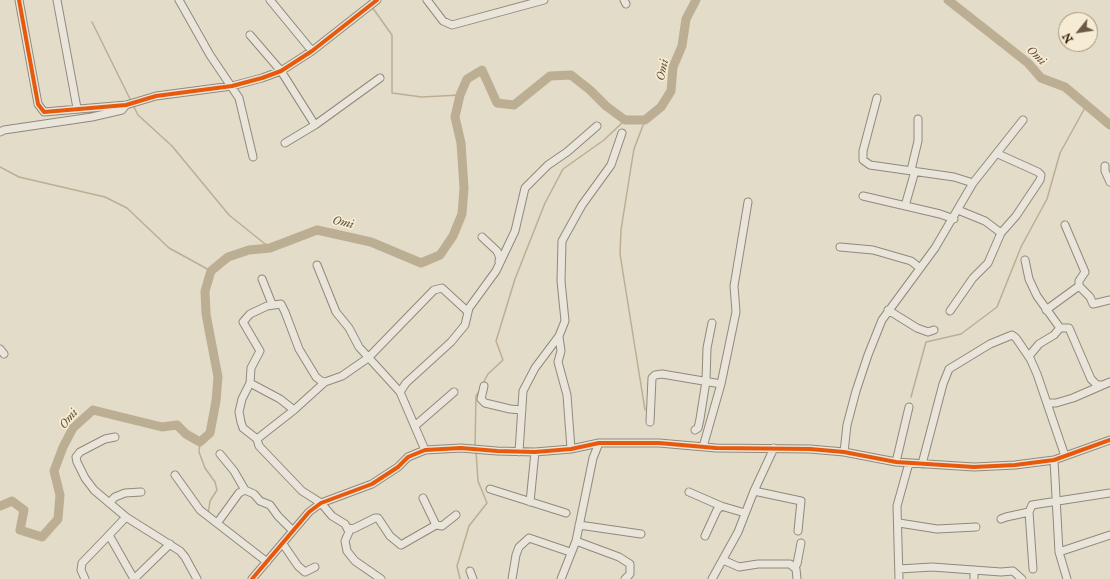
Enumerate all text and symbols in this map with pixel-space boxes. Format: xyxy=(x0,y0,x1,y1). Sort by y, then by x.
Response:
north arrow xyxy=(1058,12,1098,52)
text: N xyxy=(1060,30,1076,45)
water label: Omi xyxy=(1023,43,1049,69)
water label: Omi xyxy=(654,58,672,82)
water label: Omi xyxy=(331,214,355,232)
water label: Omi xyxy=(57,406,81,432)

